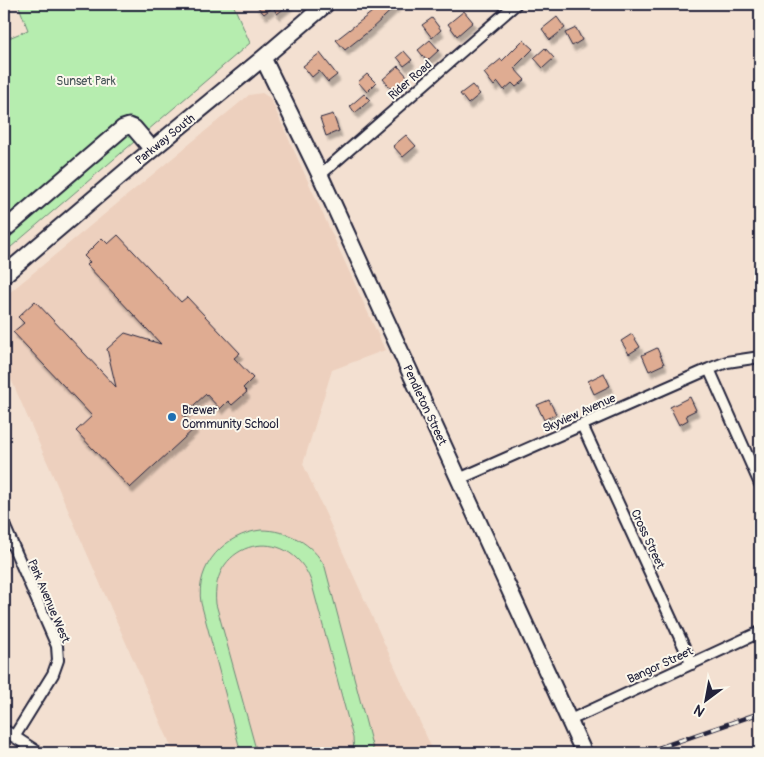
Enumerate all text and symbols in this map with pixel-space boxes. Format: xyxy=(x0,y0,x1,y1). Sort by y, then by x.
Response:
street label: Rider Road xyxy=(386,57,435,103)
park label: Sunset Park xyxy=(56,74,116,89)
street label: Parkway South xyxy=(132,111,198,168)
street label: Pendleton Street xyxy=(399,363,450,448)
street label: Skyview Avenue xyxy=(540,391,618,436)
place label: Brewer Community School xyxy=(182,403,279,432)
marker: Brewer Community School xyxy=(166,411,178,423)
street label: Cross Street xyxy=(627,507,668,571)
street label: Park Avenue West xyxy=(24,557,73,645)
street label: Bangor Street xyxy=(625,644,696,687)
north arrow xyxy=(682,674,732,724)
text: N xyxy=(691,701,708,720)

